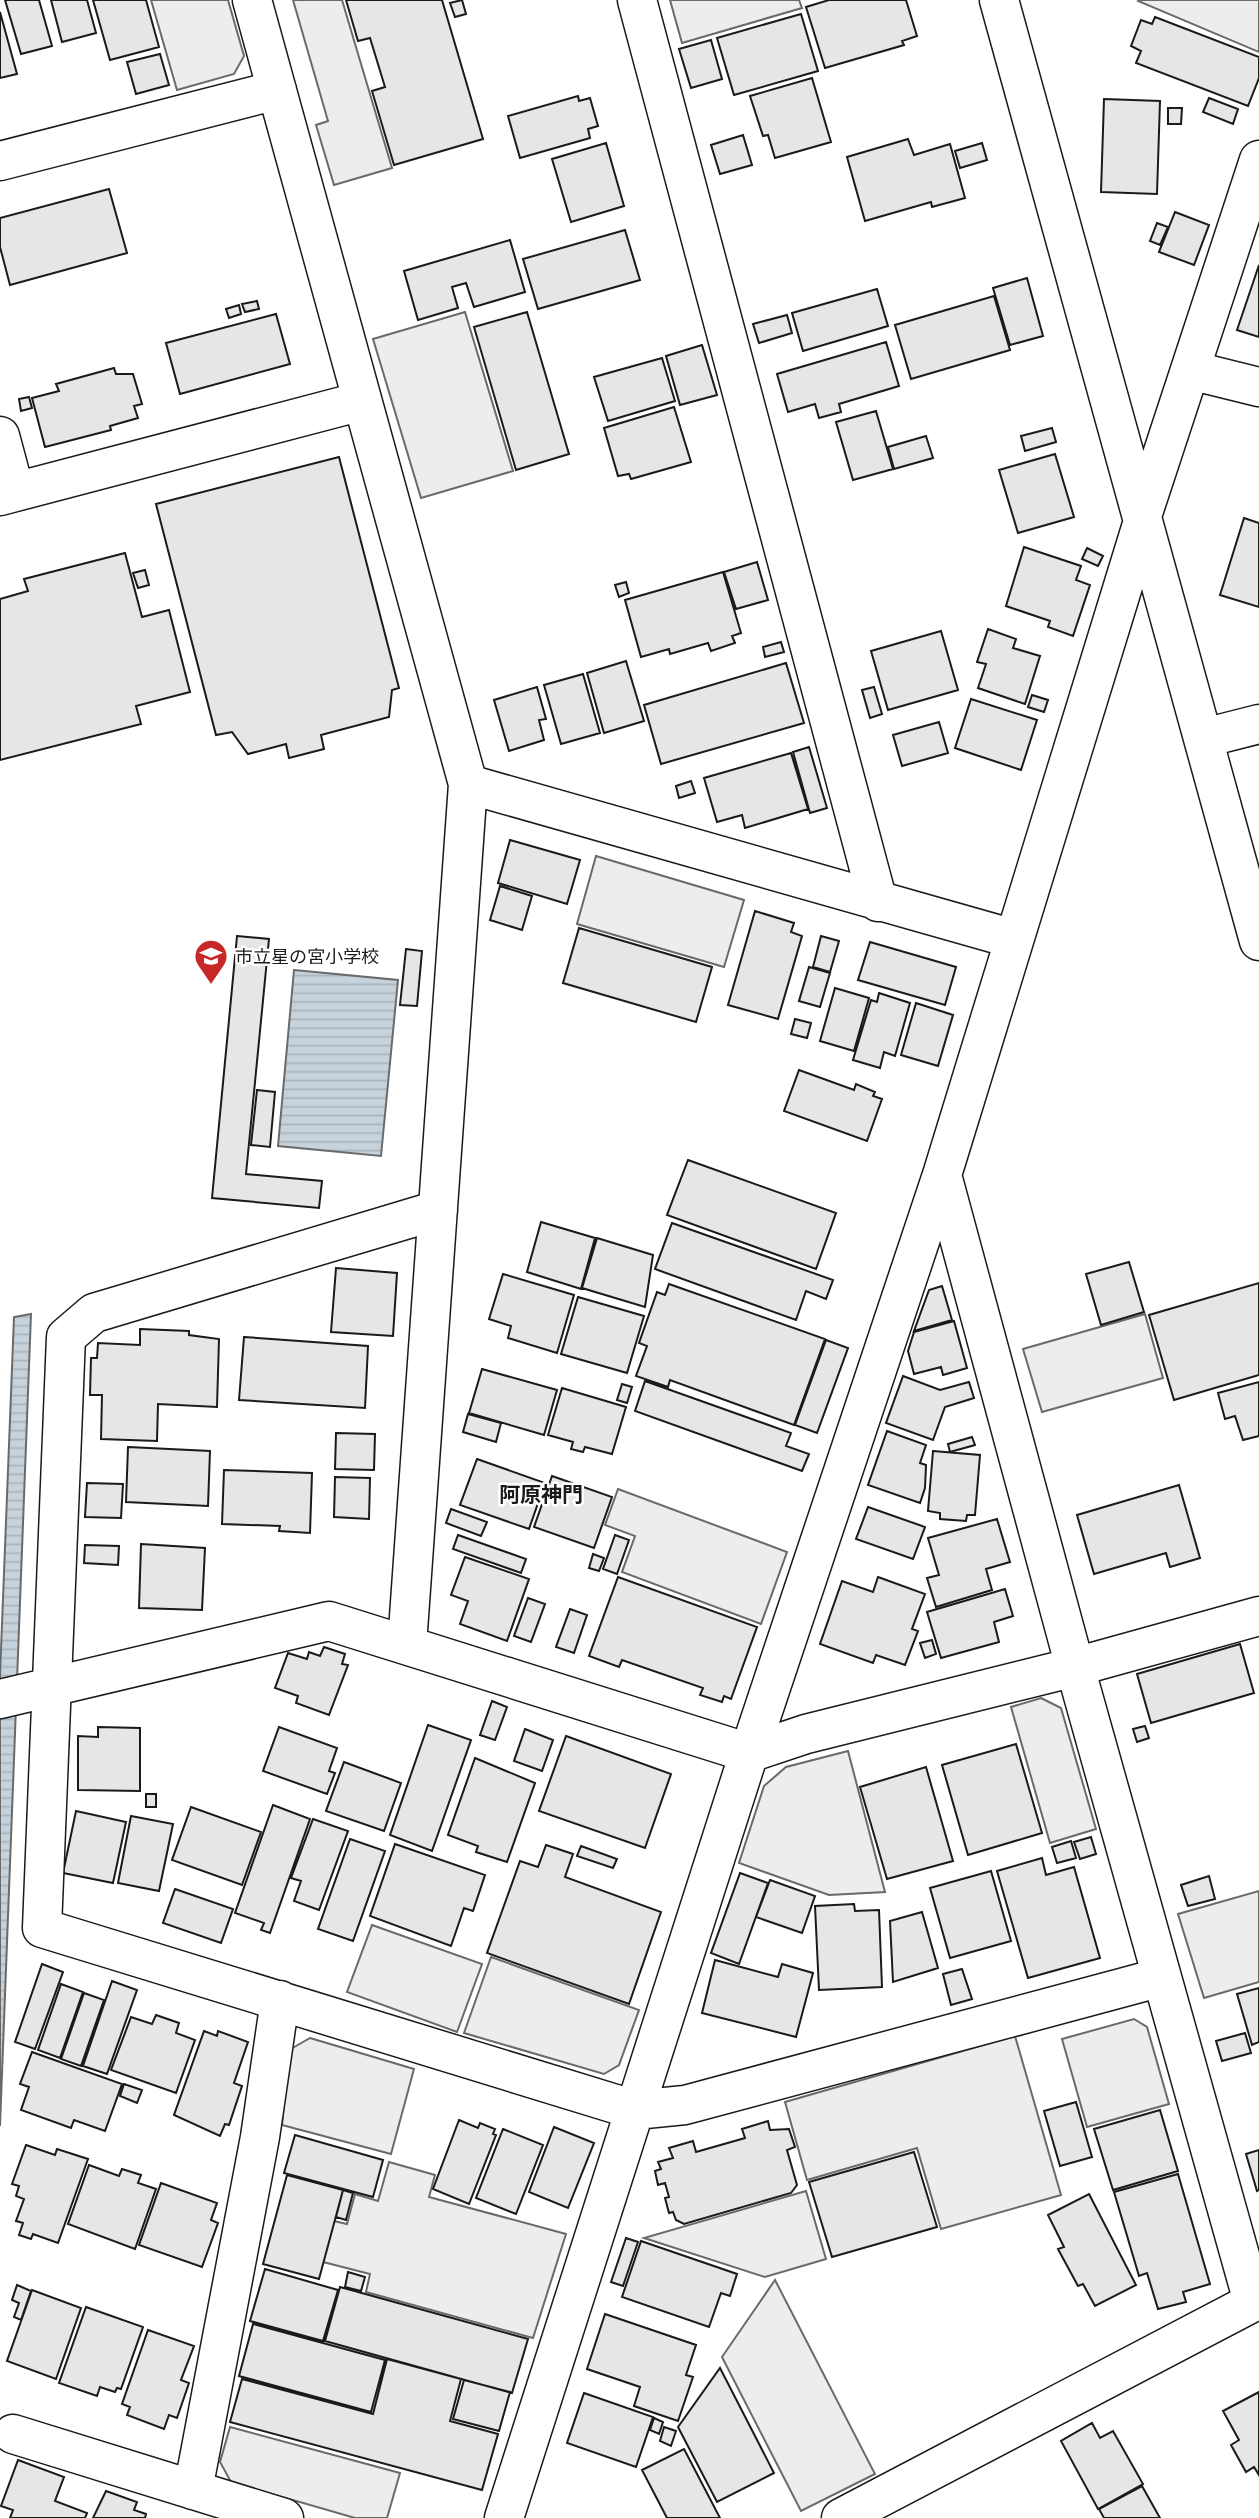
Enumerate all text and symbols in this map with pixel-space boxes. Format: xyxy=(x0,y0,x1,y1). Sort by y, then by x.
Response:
school or university icon: 市立星の宮小学校 xyxy=(192,937,230,986)
place label: 市立星の宮小学校 xyxy=(235,944,379,968)
district label: 阿原神門 xyxy=(499,1480,583,1508)

